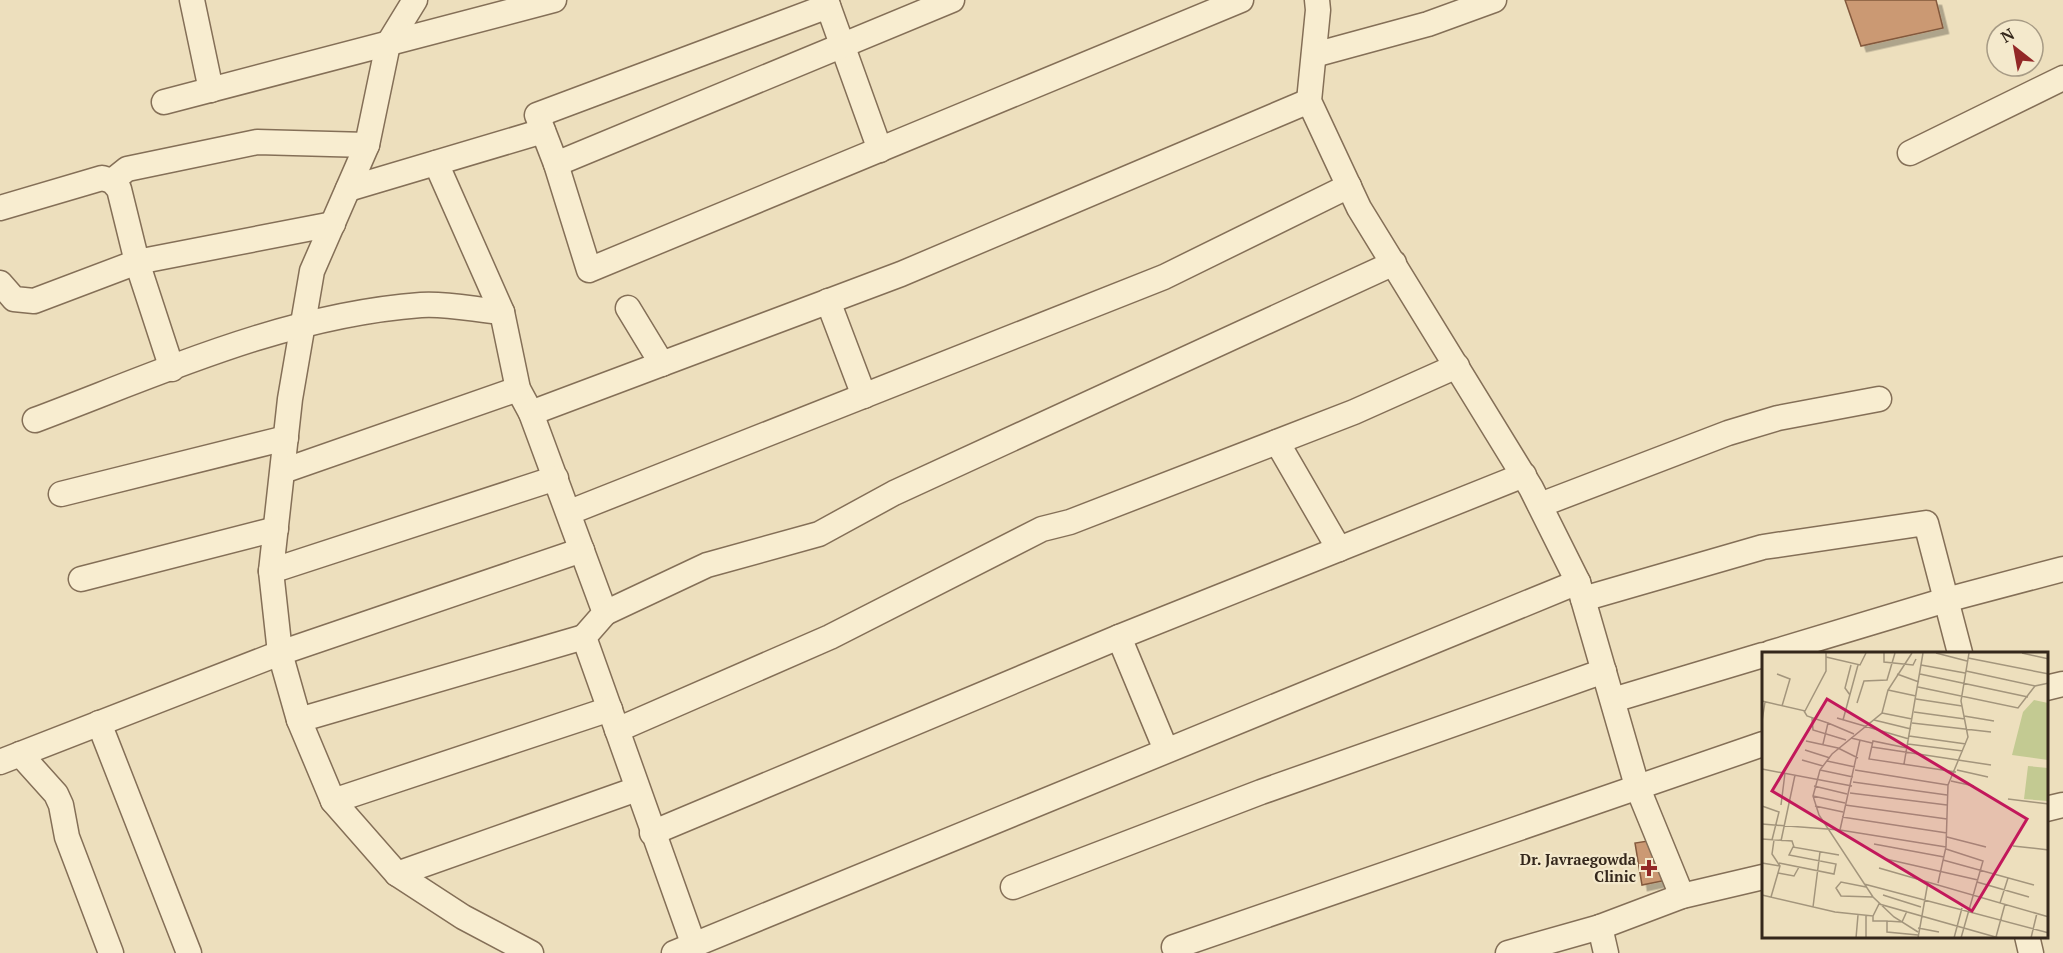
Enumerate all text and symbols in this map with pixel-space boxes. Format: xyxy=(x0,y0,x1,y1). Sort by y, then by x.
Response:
north arrow xyxy=(1985,18,2045,78)
text: N xyxy=(1996,23,2018,48)
inset map xyxy=(1762,652,2048,938)
place label: Dr. Javraegowda Clinic xyxy=(1520,849,1637,886)
marker: Dr. Javraegowda Clinic xyxy=(1640,859,1658,877)

